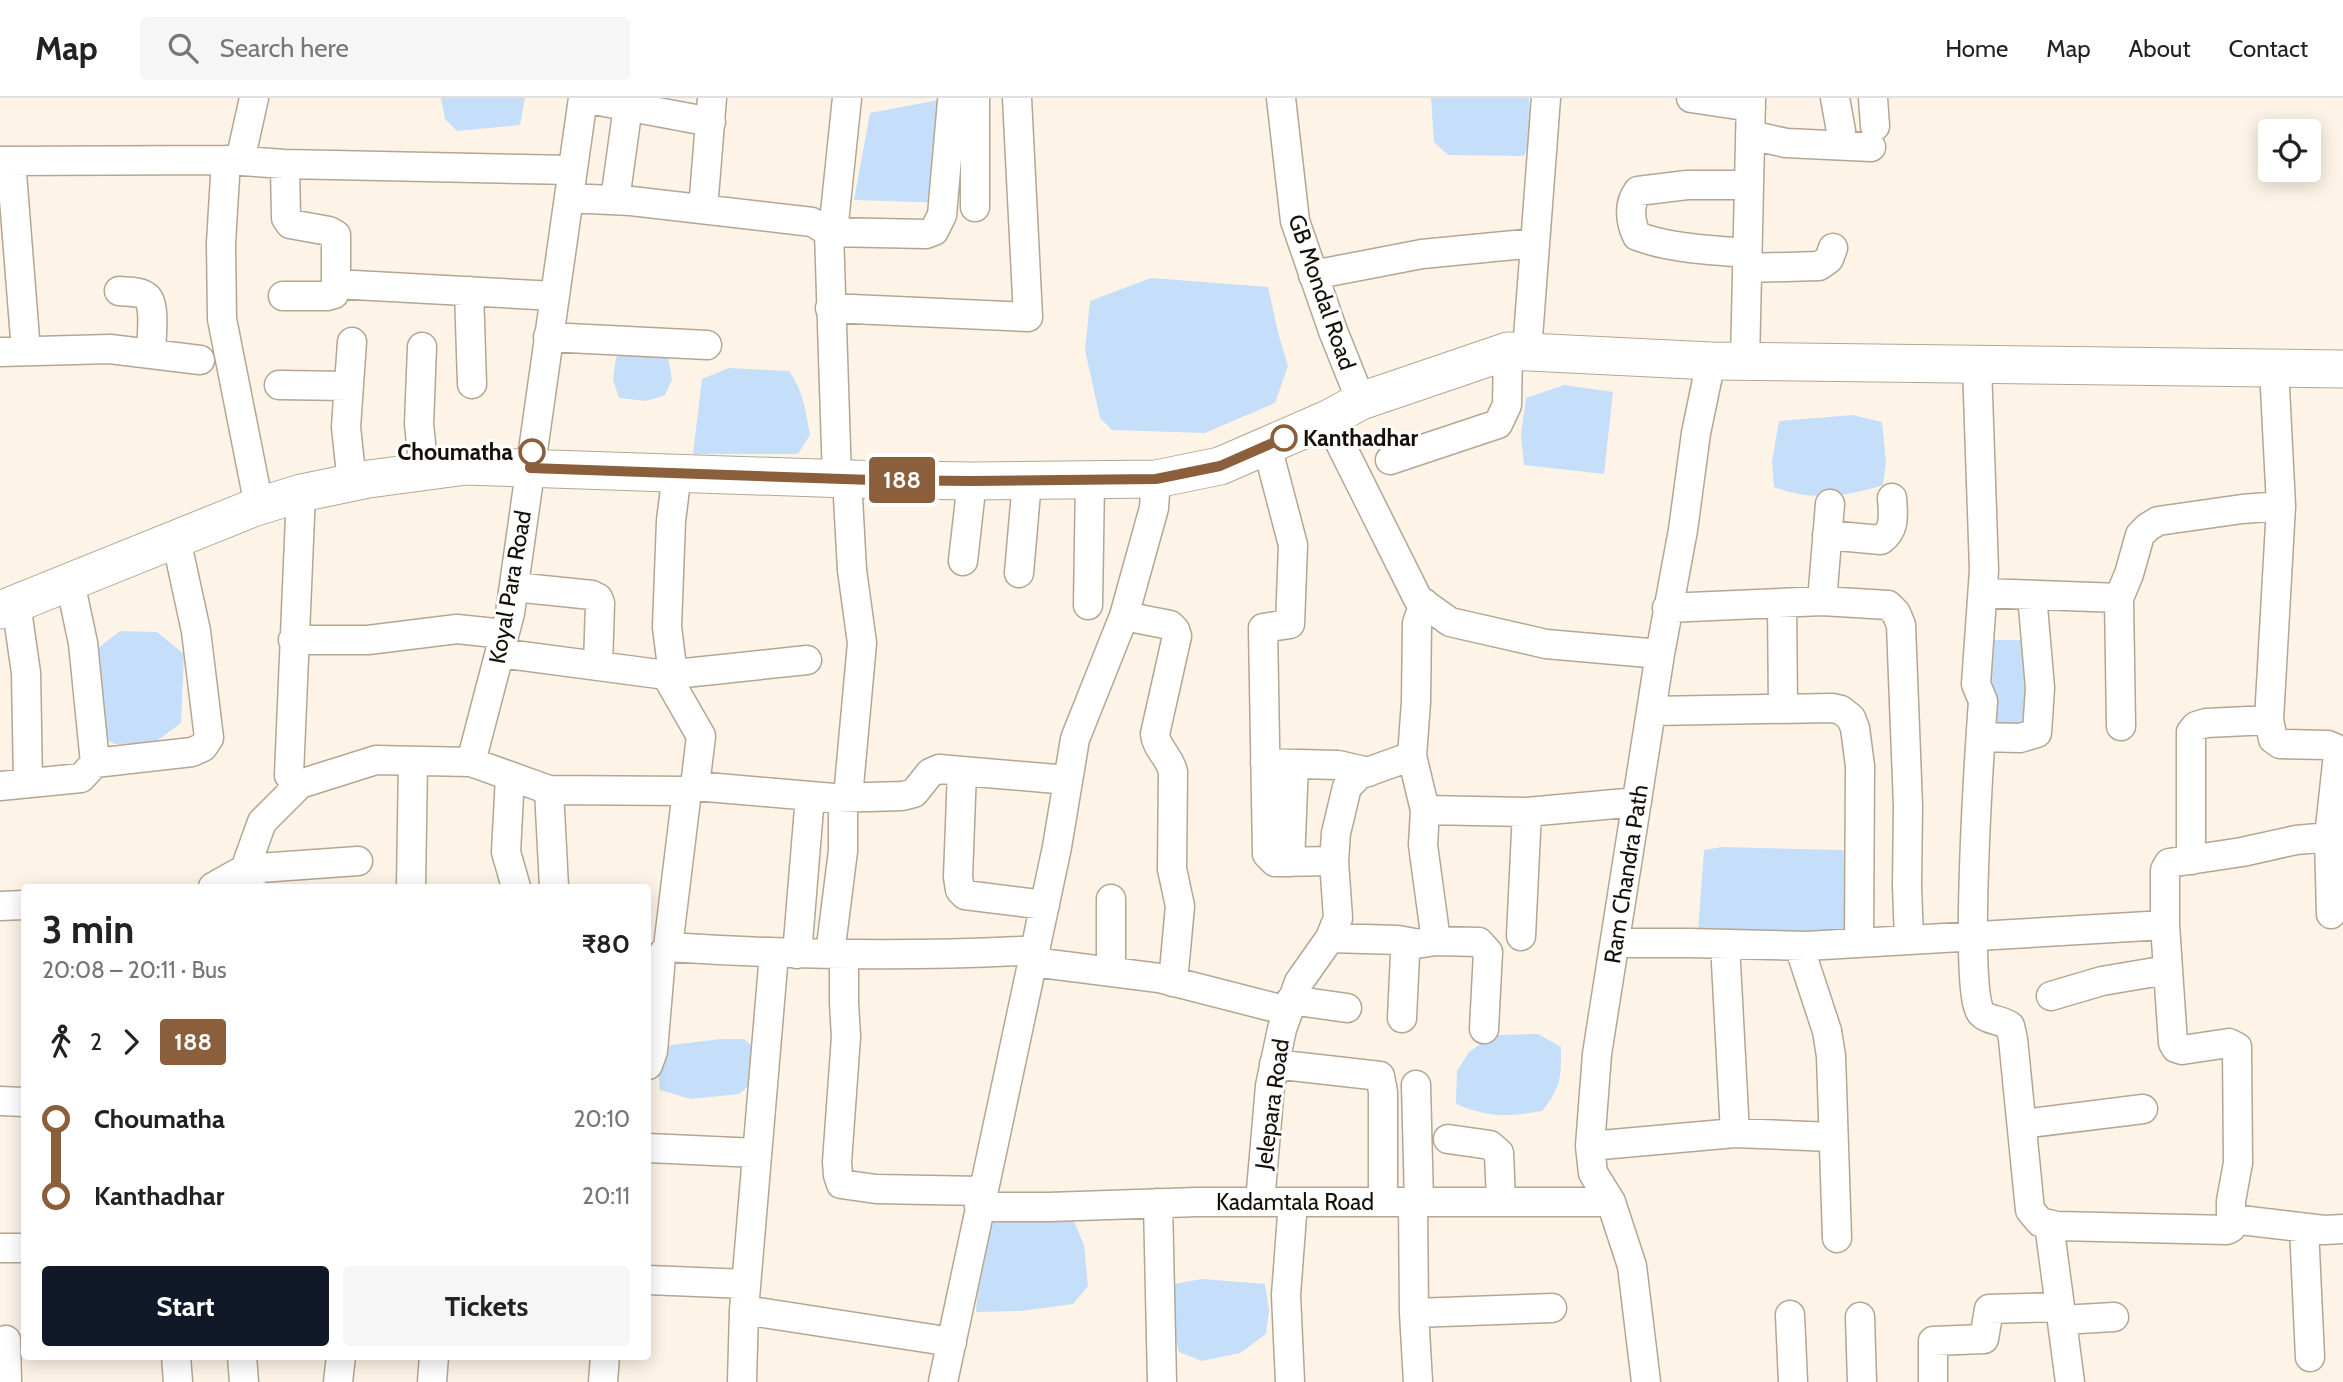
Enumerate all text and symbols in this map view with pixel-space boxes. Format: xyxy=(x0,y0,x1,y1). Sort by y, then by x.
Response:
search box xyxy=(140,17,630,80)
text: Map xyxy=(35,28,98,68)
icon: search xyxy=(164,29,202,67)
text: Search here xyxy=(220,32,349,64)
text: Home xyxy=(1945,34,2008,63)
text: Map xyxy=(2046,34,2091,63)
text: About xyxy=(2129,34,2191,63)
text: Contact xyxy=(2229,34,2308,63)
map controls xyxy=(2258,119,2321,182)
button: locate xyxy=(2258,119,2321,182)
street label: GB Mondal Road xyxy=(1282,211,1362,373)
place label: Kanthadhar xyxy=(1303,424,1419,452)
marker: Kanthadhar xyxy=(1271,425,1297,451)
place label: Choumatha xyxy=(397,438,514,466)
marker: Choumatha xyxy=(519,439,545,465)
line badge: 188 xyxy=(862,457,942,503)
text: 188 xyxy=(883,465,921,494)
street label: Koyal Para Road xyxy=(483,508,537,666)
street label: Ram Chandra Path xyxy=(1598,783,1654,965)
text: 3 min xyxy=(42,906,134,953)
text: ₹80 xyxy=(582,928,630,960)
text: 20:08 – 20:11 · Bus xyxy=(42,956,227,984)
icon: walk xyxy=(42,1023,80,1061)
icon: forward xyxy=(112,1023,150,1061)
text: 188 xyxy=(174,1027,212,1056)
text: 2 xyxy=(90,1028,102,1056)
street label: Jelepara Road xyxy=(1249,1037,1295,1172)
text: Choumatha xyxy=(94,1103,225,1135)
text: 20:10 xyxy=(574,1105,630,1133)
text: Kanthadhar xyxy=(94,1180,224,1212)
text: 20:11 xyxy=(582,1182,630,1210)
street label: Kadamtala Road xyxy=(1216,1188,1374,1216)
button: Start xyxy=(42,1266,329,1346)
button: Tickets xyxy=(343,1266,630,1346)

